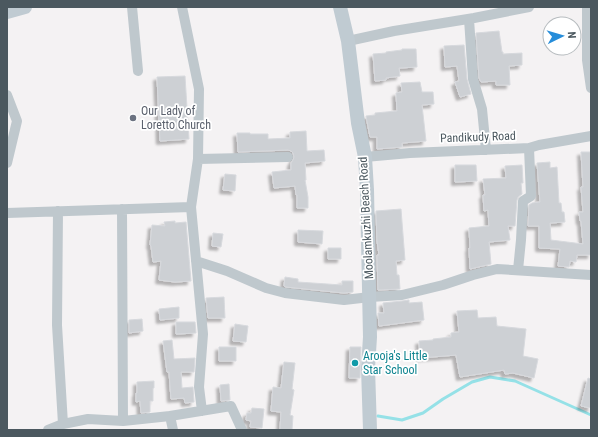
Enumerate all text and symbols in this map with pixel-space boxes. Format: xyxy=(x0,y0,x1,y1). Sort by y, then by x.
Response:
north arrow xyxy=(542,16,582,56)
text: N xyxy=(565,31,578,39)
place label: Our Lady of Loretto Church xyxy=(141,104,211,132)
marker: Our Lady of Loretto Church xyxy=(128,113,138,123)
street label: Pandikudy Road xyxy=(440,129,516,145)
street label: Moolamkuzhi Beach Road xyxy=(356,156,376,280)
place label: Arooja's Little Star School xyxy=(363,349,428,377)
marker: Arooja's Little Star School xyxy=(350,358,360,368)

